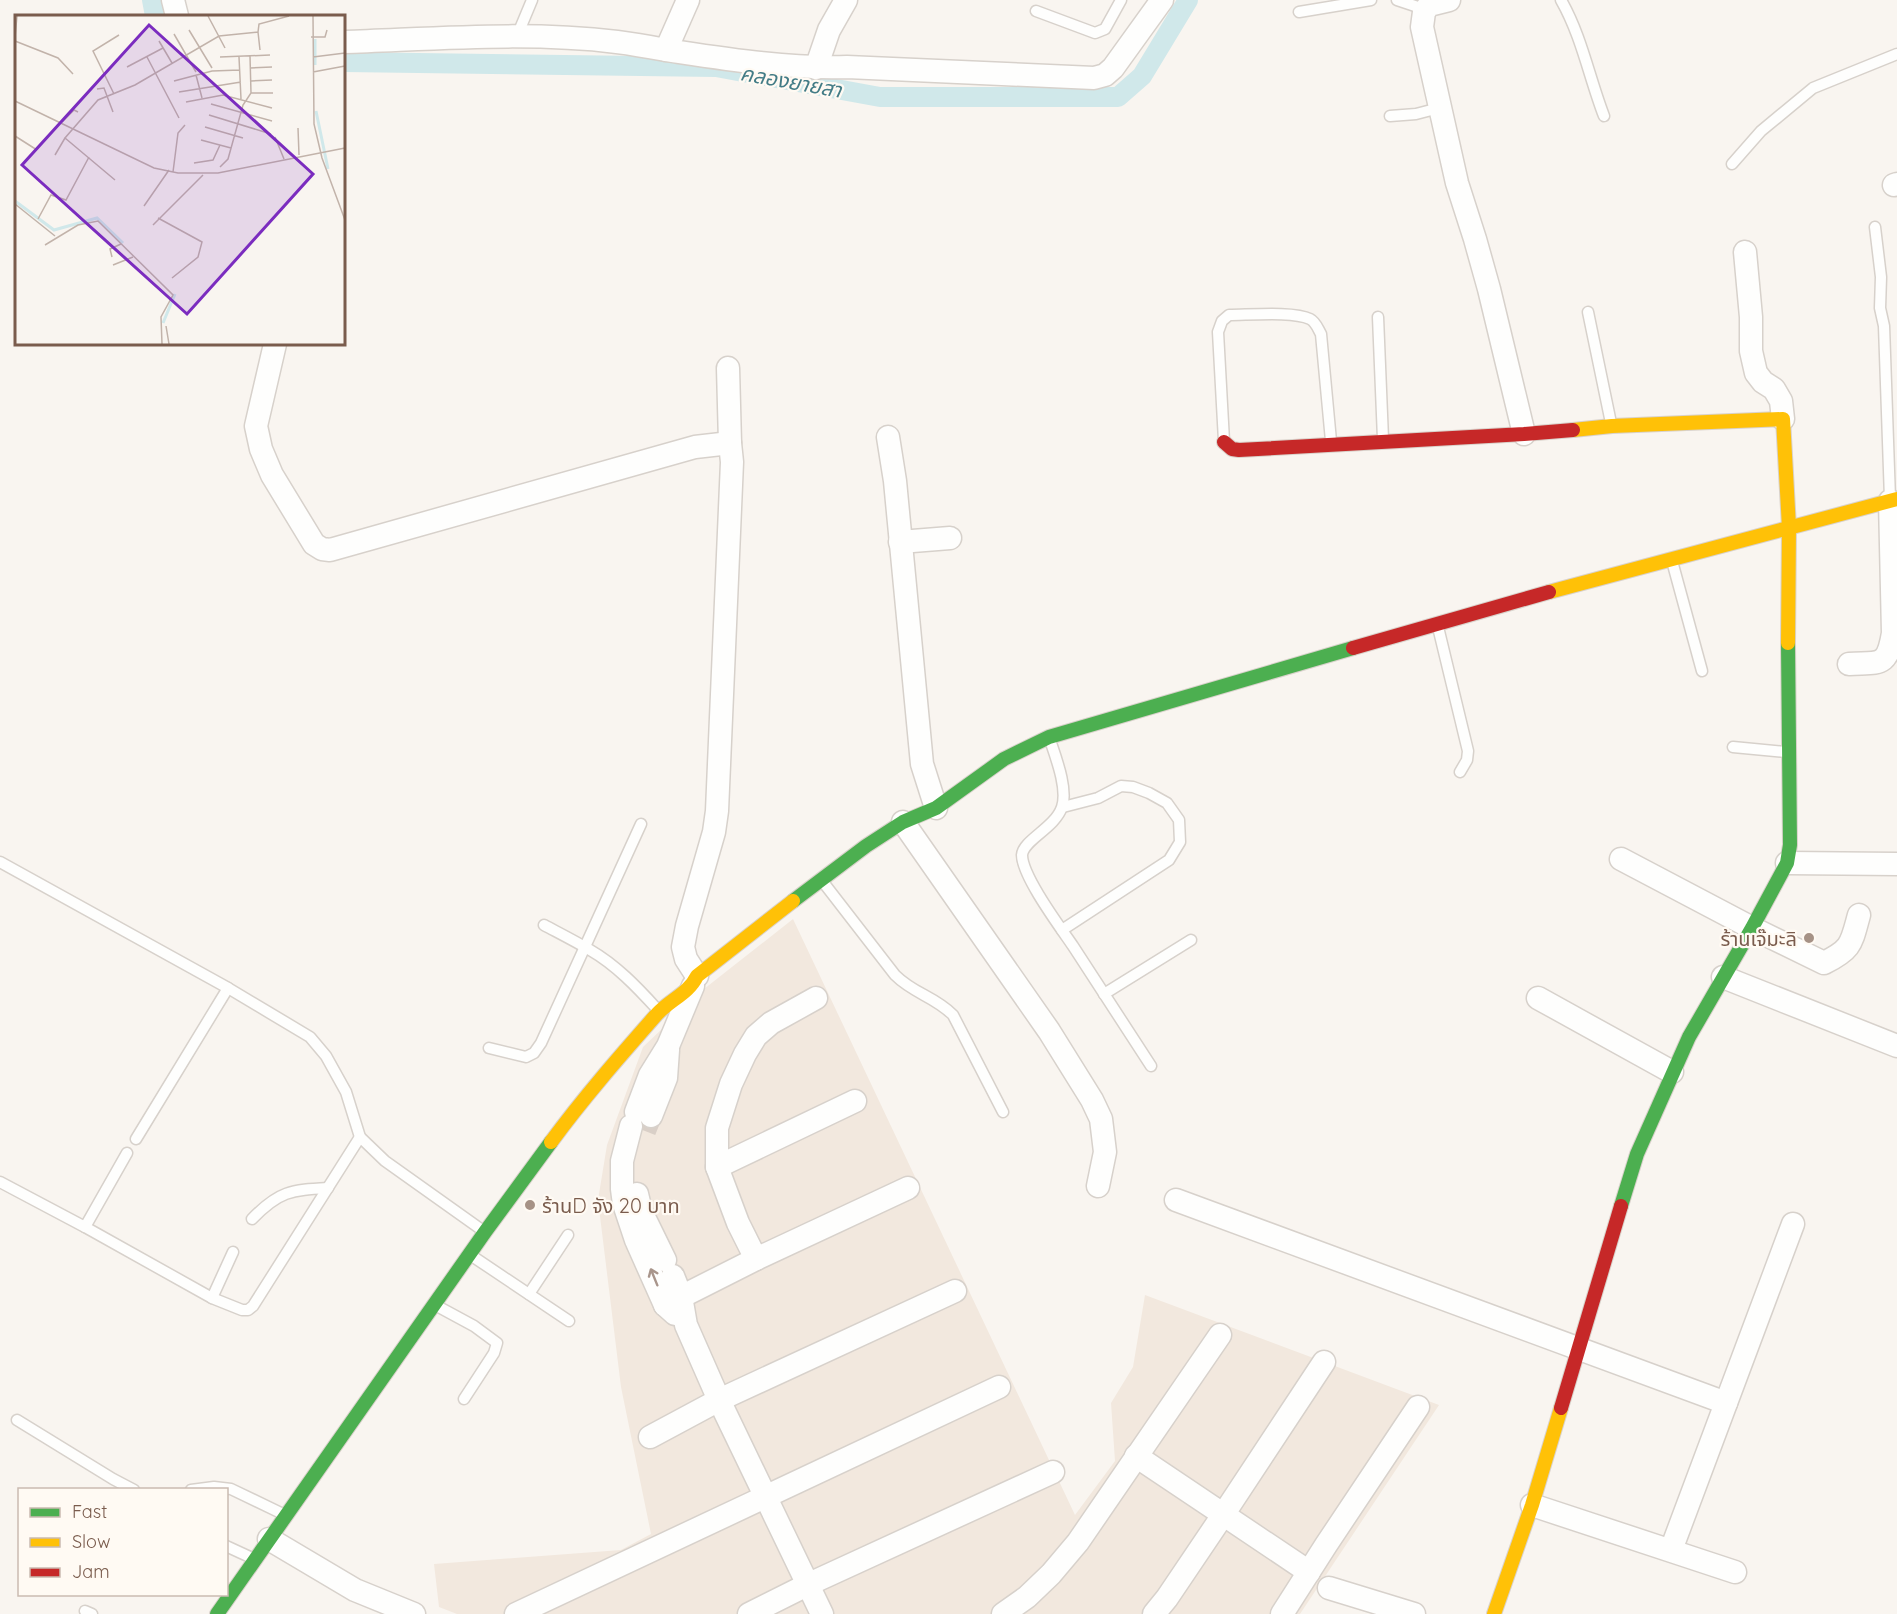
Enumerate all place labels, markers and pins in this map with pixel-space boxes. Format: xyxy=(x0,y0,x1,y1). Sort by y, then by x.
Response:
place label: ร้านเจ๊มะลิ xyxy=(1720,926,1797,951)
marker: ร้านเจ๊มะลิ xyxy=(1802,931,1816,945)
place label: ร้านD จัง 20 บาท xyxy=(542,1193,680,1218)
marker: ร้านD จัง 20 บาท xyxy=(523,1198,537,1212)

